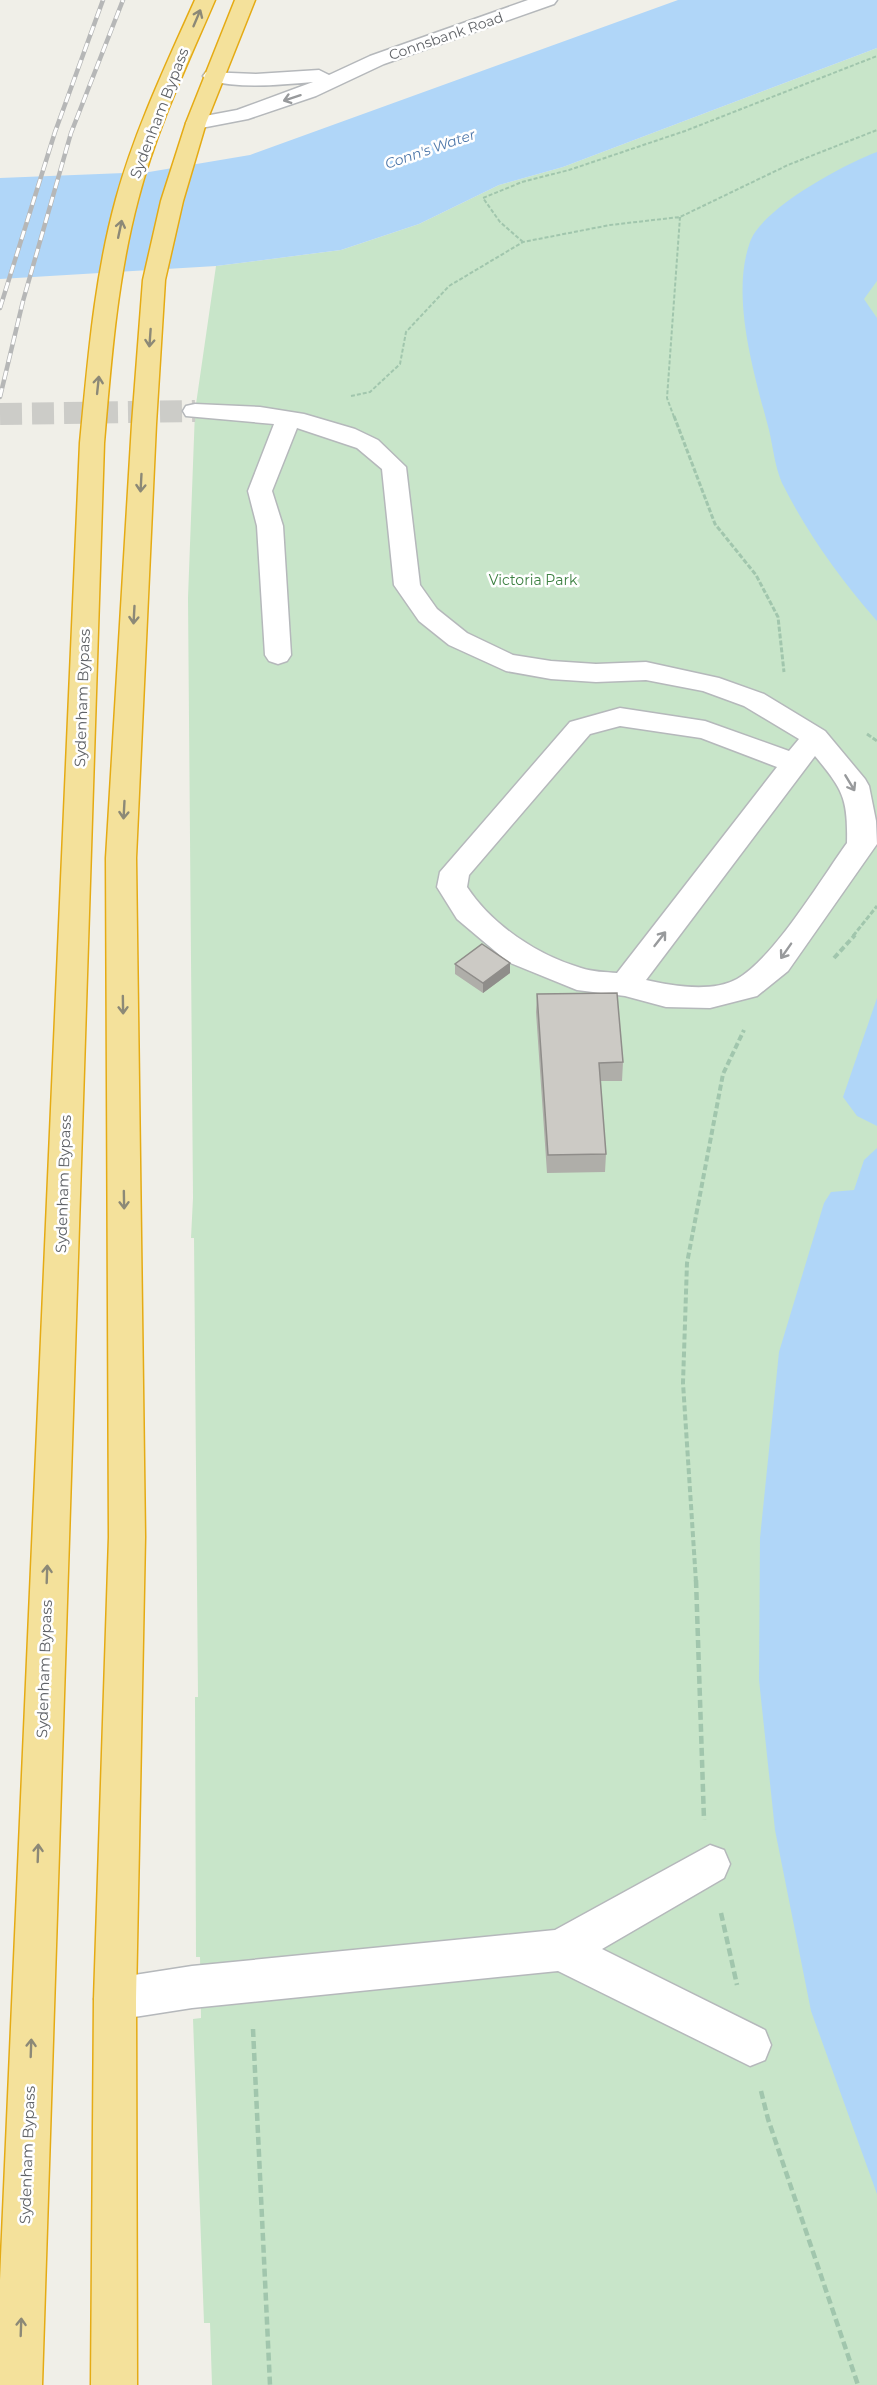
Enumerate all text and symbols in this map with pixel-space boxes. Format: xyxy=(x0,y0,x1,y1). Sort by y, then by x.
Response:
street label: Connsbank Road xyxy=(386,8,506,64)
one-way arrow xyxy=(192,10,203,28)
street label: Sydenham Bypass xyxy=(125,45,193,181)
one-way arrow xyxy=(283,93,302,104)
water label: Conn's Water xyxy=(382,125,478,173)
one-way arrow xyxy=(115,220,126,240)
one-way arrow xyxy=(144,328,155,348)
one-way arrow xyxy=(93,375,104,395)
one-way arrow xyxy=(135,472,146,492)
park label: Victoria Park xyxy=(489,571,578,589)
one-way arrow xyxy=(128,605,139,625)
street label: Sydenham Bypass xyxy=(70,629,94,767)
one-way arrow xyxy=(845,774,857,791)
one-way arrow xyxy=(118,799,129,819)
one-way arrow xyxy=(654,931,667,947)
one-way arrow xyxy=(779,943,792,959)
one-way arrow xyxy=(117,994,128,1014)
street label: Sydenham Bypass xyxy=(51,1115,75,1253)
one-way arrow xyxy=(118,1189,130,1209)
one-way arrow xyxy=(42,1564,53,1584)
street label: Sydenham Bypass xyxy=(32,1600,56,1738)
one-way arrow xyxy=(32,1843,43,1863)
one-way arrow xyxy=(25,2038,37,2058)
street label: Sydenham Bypass xyxy=(15,2086,39,2224)
one-way arrow xyxy=(16,2317,27,2337)

